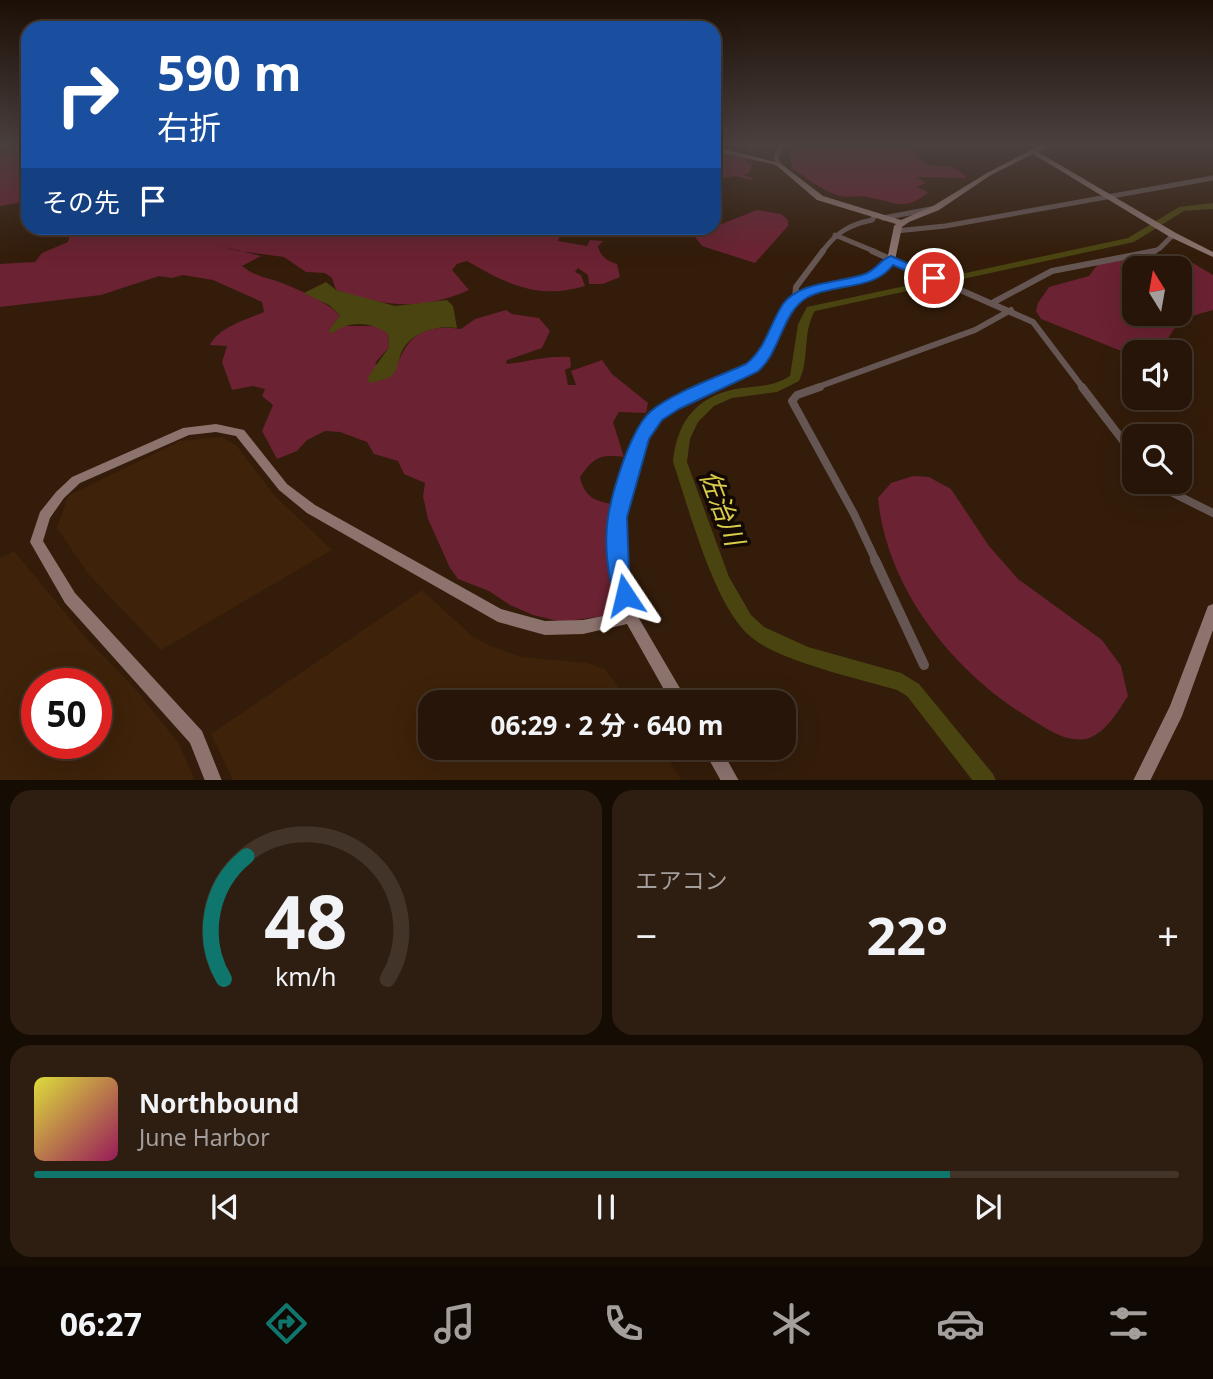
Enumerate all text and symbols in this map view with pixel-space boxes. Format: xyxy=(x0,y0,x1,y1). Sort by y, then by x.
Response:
text: 590 m xyxy=(157,39,302,105)
icon: right xyxy=(42,49,133,140)
text: 右折 xyxy=(157,105,221,148)
icon: arrive xyxy=(134,182,172,220)
text: その先 xyxy=(42,184,120,220)
pin xyxy=(904,248,964,308)
north arrow xyxy=(1122,256,1192,326)
map controls xyxy=(1122,256,1192,494)
icon: arrive xyxy=(915,259,953,297)
button: sound xyxy=(1122,340,1192,410)
button: search xyxy=(1122,424,1192,494)
water label: 佐治川 xyxy=(692,465,755,553)
position arrow xyxy=(588,558,662,632)
speed limit sign: 50 xyxy=(21,668,112,759)
text: 06:29 · 2 分 · 640 m xyxy=(491,707,723,743)
text: エアコン xyxy=(636,864,728,896)
text: 48 xyxy=(264,871,347,970)
text: 22° xyxy=(866,899,948,970)
text: − xyxy=(636,909,657,961)
text: + xyxy=(1157,909,1179,961)
text: km/h xyxy=(275,958,337,992)
text: Northbound xyxy=(139,1085,299,1121)
text: June Harbor xyxy=(139,1121,270,1153)
icon: previous xyxy=(206,1188,244,1226)
icon: pause xyxy=(587,1188,625,1226)
icon: next xyxy=(969,1188,1007,1226)
icon: directions xyxy=(262,1299,311,1348)
icon: music xyxy=(430,1299,479,1348)
icon: phone xyxy=(599,1299,648,1348)
icon: climate xyxy=(767,1299,816,1348)
icon: car xyxy=(936,1299,985,1348)
icon: filters xyxy=(1104,1299,1153,1348)
text: 06:27 xyxy=(60,1302,142,1345)

